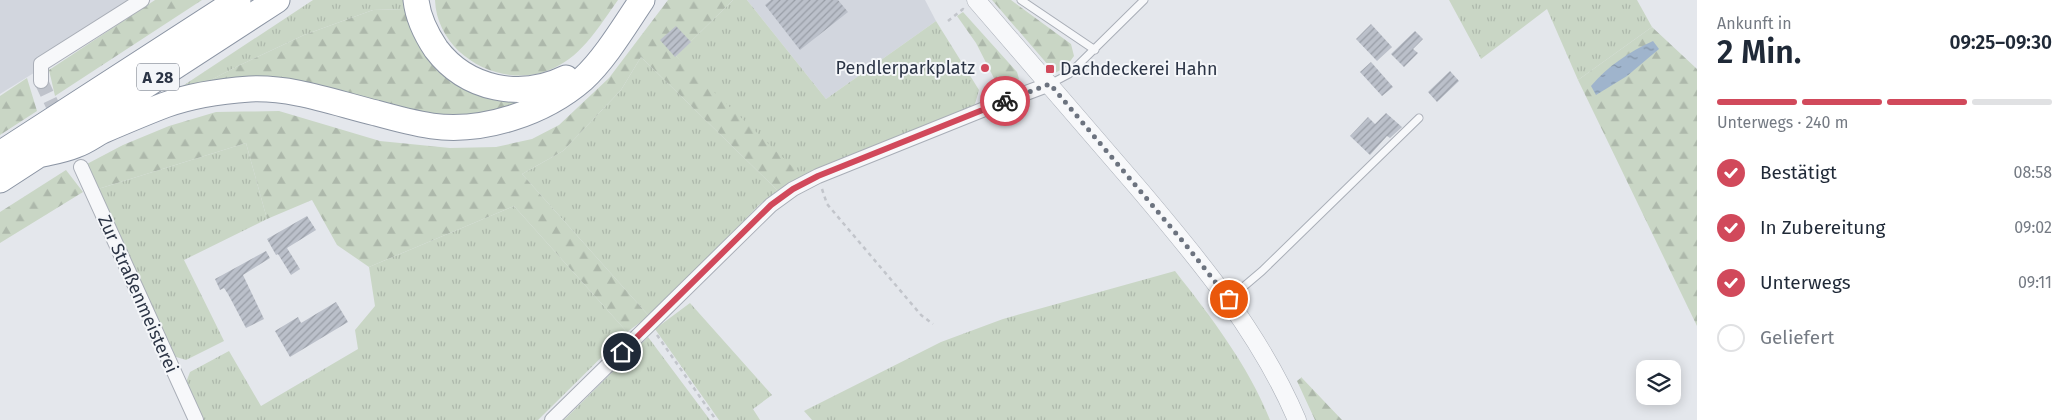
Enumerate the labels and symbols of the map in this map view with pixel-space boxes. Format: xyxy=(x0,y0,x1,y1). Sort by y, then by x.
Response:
place label: Pendlerparkplatz xyxy=(836,57,975,79)
place label: Dachdeckerei Hahn xyxy=(1060,58,1218,80)
marker: Pendlerparkplatz xyxy=(979,62,991,74)
marker: Dachdeckerei Hahn xyxy=(1044,63,1056,75)
road number: A 28 xyxy=(137,64,179,90)
courier xyxy=(980,76,1030,126)
street label: Zur Straßenmeisterei xyxy=(93,212,183,376)
pin xyxy=(1208,278,1250,320)
pin xyxy=(601,331,643,373)

